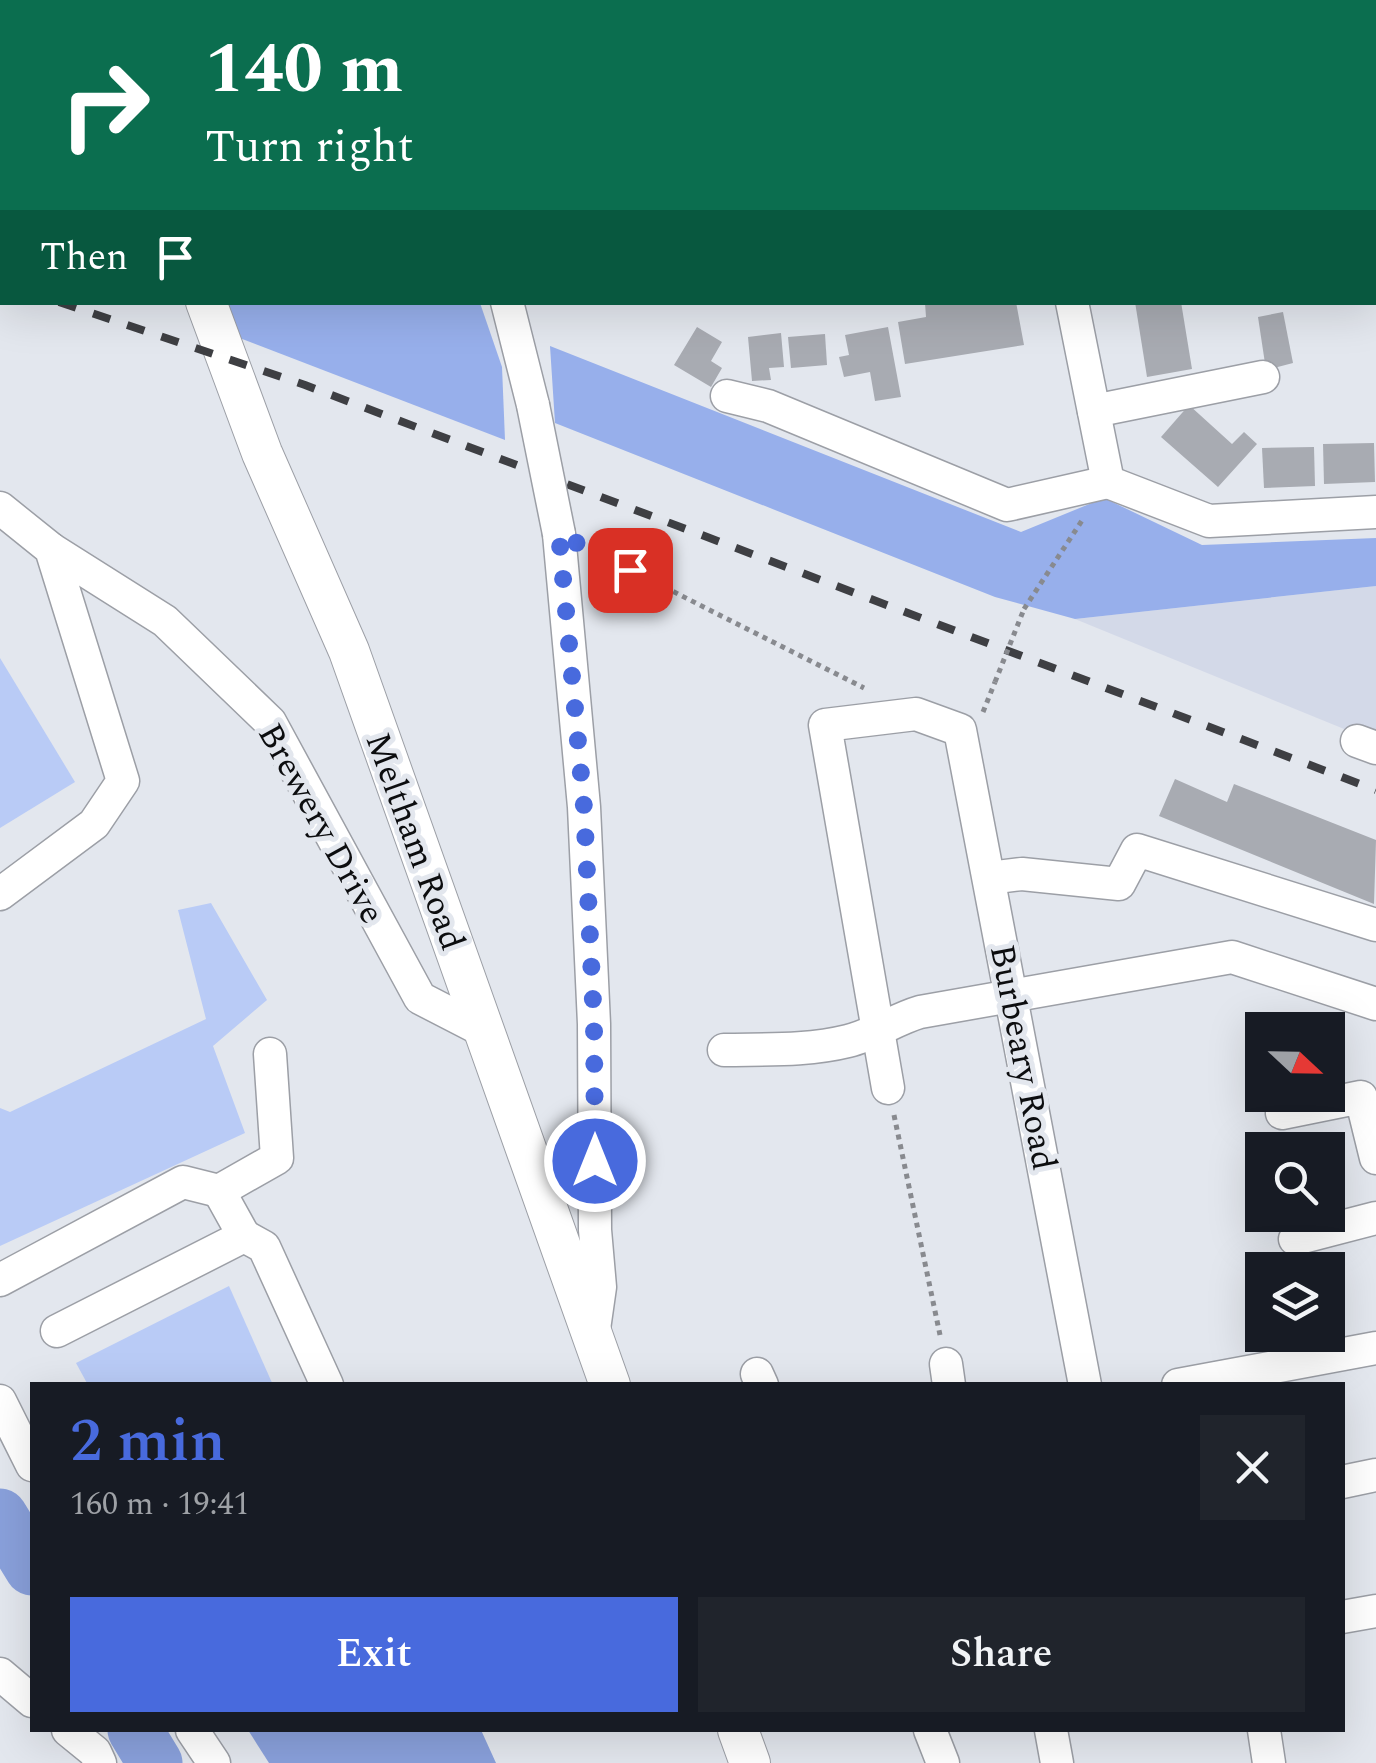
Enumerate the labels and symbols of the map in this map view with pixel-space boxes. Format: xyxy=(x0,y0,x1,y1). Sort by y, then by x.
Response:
pin xyxy=(588,528,673,613)
street label: Brewery Drive xyxy=(244,714,398,934)
street label: Meltham Road xyxy=(351,725,479,958)
street label: Burbeary Road xyxy=(975,940,1070,1175)
north arrow xyxy=(1245,1012,1345,1112)
position arrow xyxy=(543,1109,647,1213)

